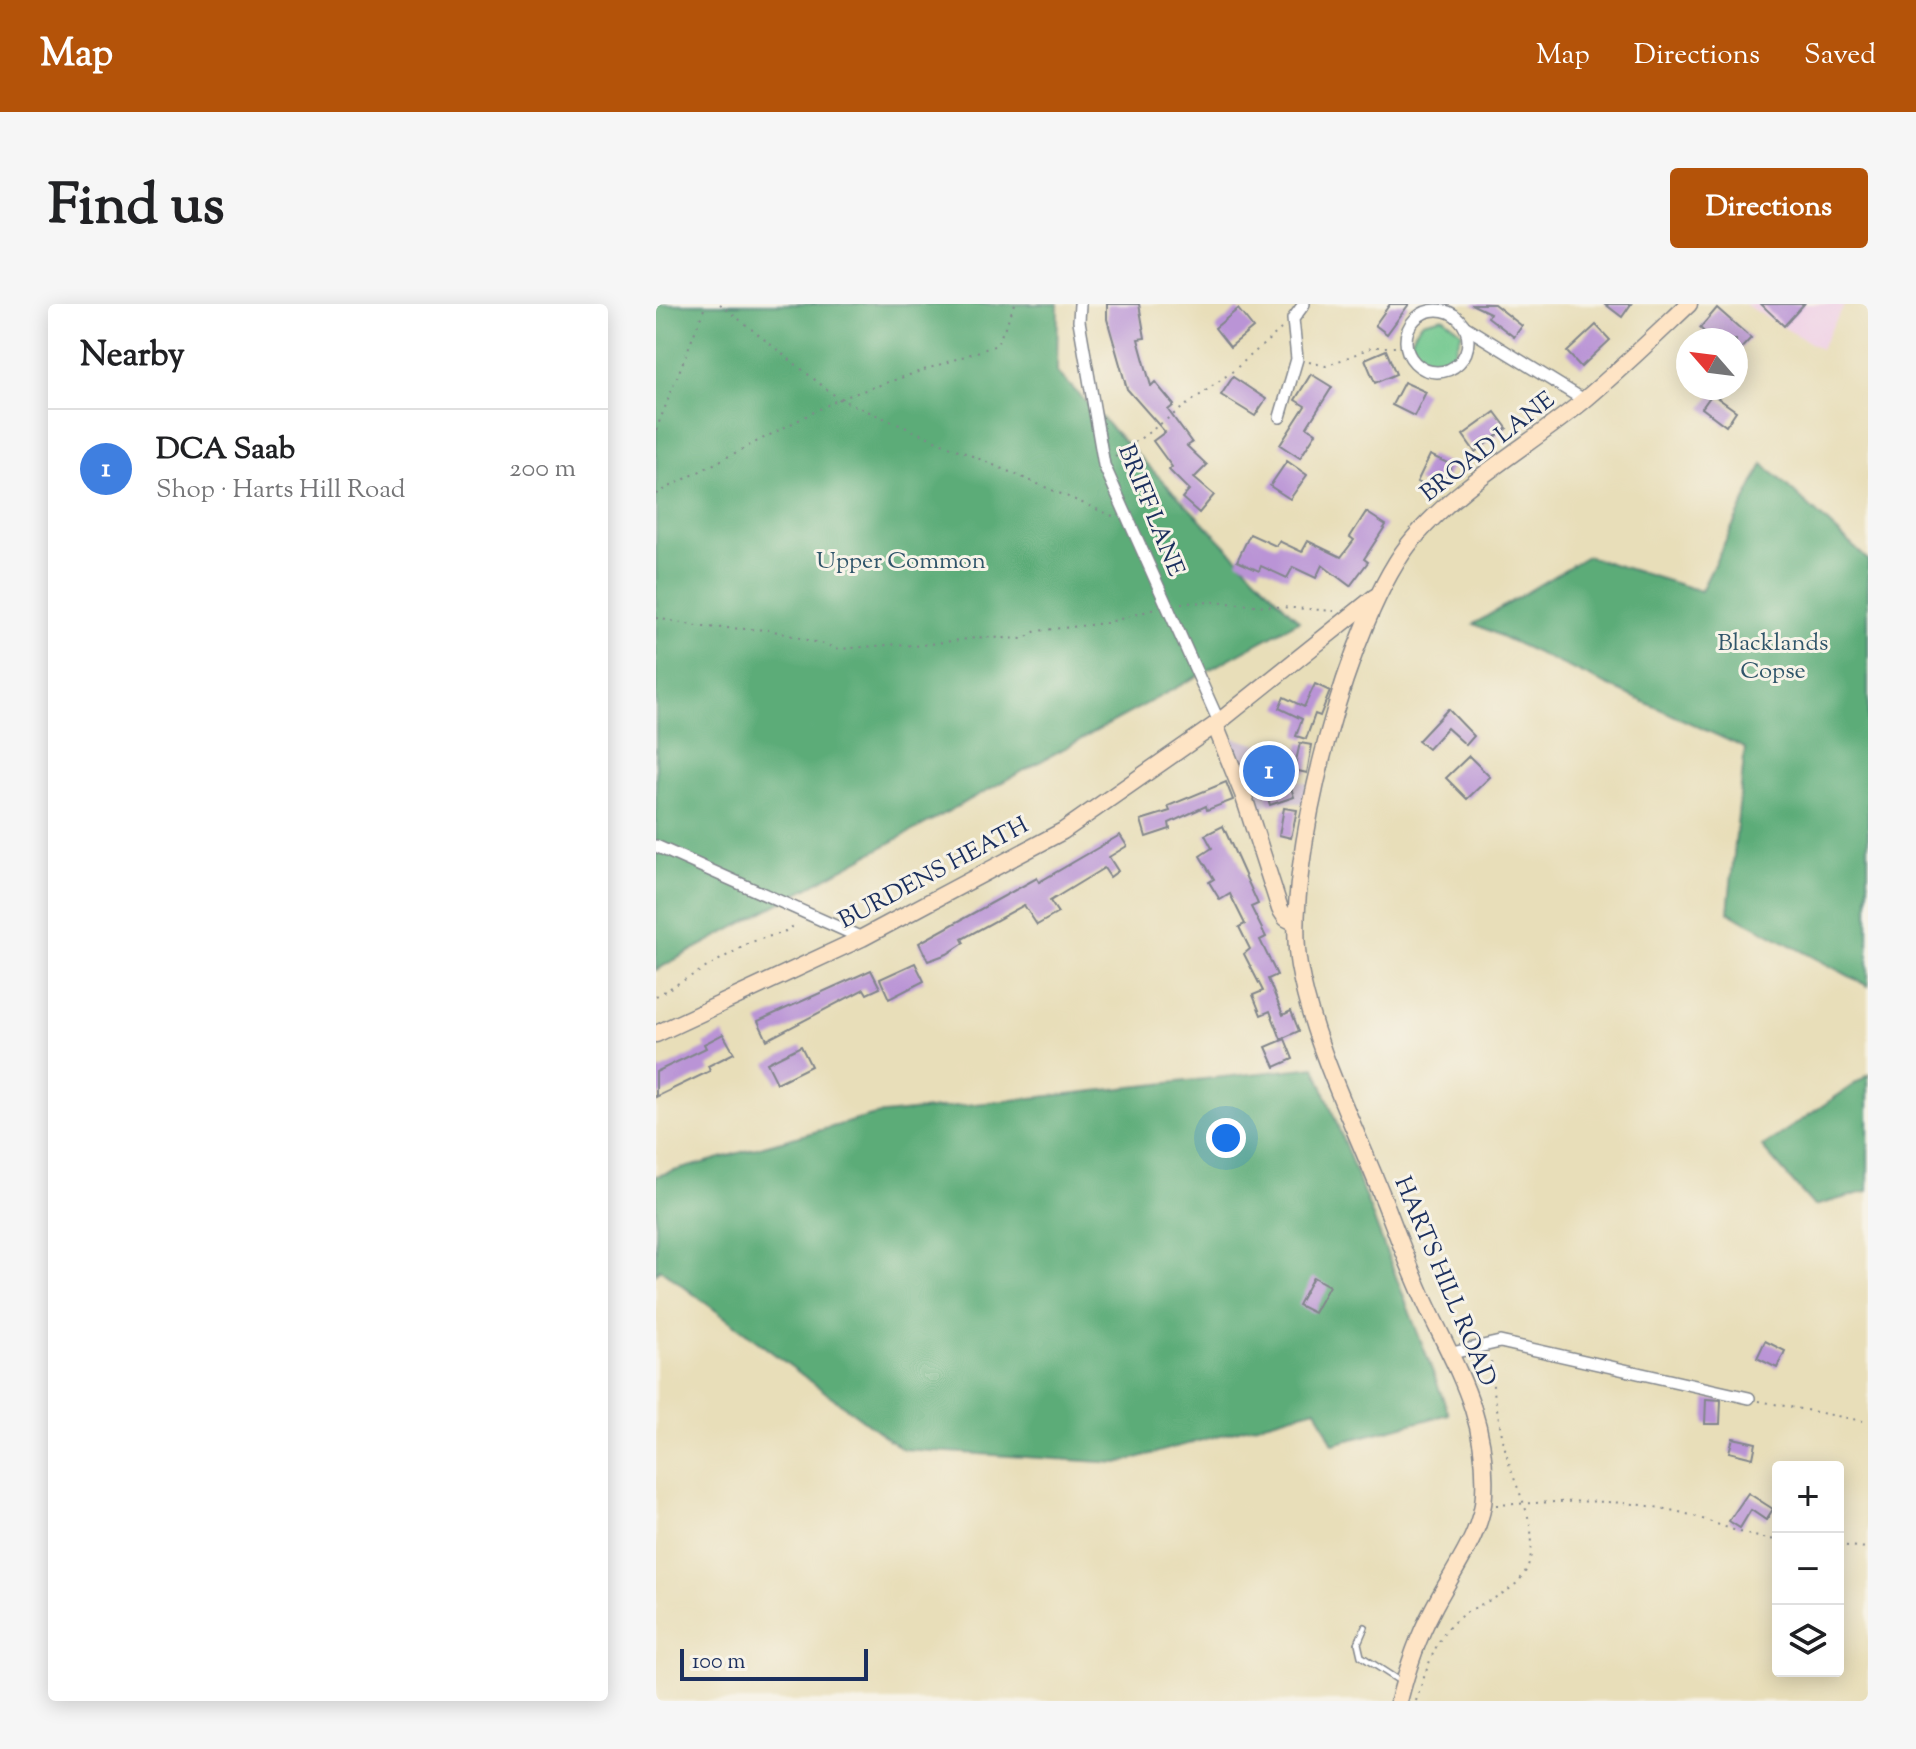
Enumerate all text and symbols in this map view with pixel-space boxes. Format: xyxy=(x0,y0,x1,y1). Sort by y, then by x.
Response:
text: Map xyxy=(40,29,113,83)
text: Map xyxy=(1536,36,1590,76)
text: Directions xyxy=(1634,36,1760,76)
text: Saved xyxy=(1804,36,1876,76)
text: Find us xyxy=(48,168,224,249)
button: Directions xyxy=(1670,168,1868,248)
north arrow xyxy=(1676,328,1748,400)
text: Nearby xyxy=(80,332,185,381)
street label: BROAD LANE xyxy=(1414,384,1563,511)
text: DCA Saab xyxy=(156,429,295,472)
street label: BRIFF LANE xyxy=(1108,440,1192,582)
text: 1 xyxy=(102,451,110,488)
text: 200 m xyxy=(509,451,576,488)
text: Shop · Harts Hill Road xyxy=(156,472,406,509)
park label: Upper Common xyxy=(816,545,986,579)
park label: Blacklands Copse xyxy=(1718,627,1828,689)
pin: 1 xyxy=(1243,741,1295,801)
street label: BURDENS HEATH xyxy=(833,809,1035,938)
your location xyxy=(1206,1118,1246,1158)
street label: HARTS HILL ROAD xyxy=(1385,1172,1504,1392)
map controls xyxy=(1772,1461,1844,1677)
button: + xyxy=(1772,1461,1844,1533)
button: − xyxy=(1772,1533,1844,1605)
button: layers xyxy=(1772,1605,1844,1677)
scale bar xyxy=(680,1645,868,1681)
text: 100 m xyxy=(692,1647,745,1679)

